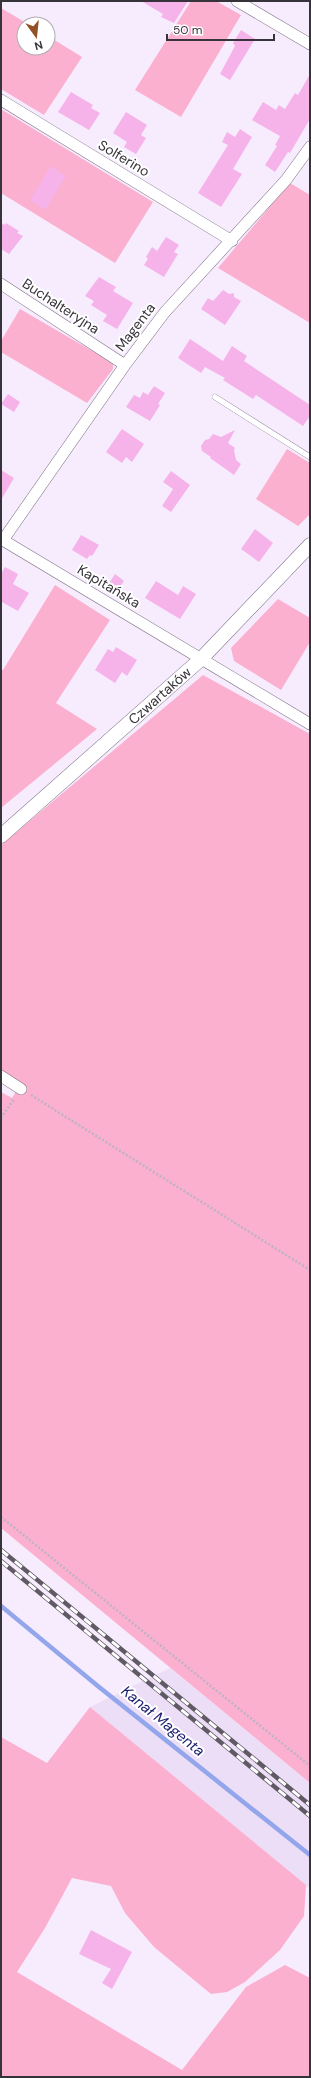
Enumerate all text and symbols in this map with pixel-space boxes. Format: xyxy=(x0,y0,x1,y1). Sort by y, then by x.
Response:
north arrow xyxy=(16,16,56,56)
scale bar xyxy=(167,16,274,42)
text: 50 m xyxy=(173,22,202,38)
text: N xyxy=(33,38,44,53)
street label: Solferino xyxy=(95,136,153,180)
street label: Buchalteryjna xyxy=(19,274,103,338)
street label: Magenta xyxy=(111,299,159,355)
street label: Kapitańska xyxy=(74,560,144,612)
street label: Czwartaków xyxy=(125,663,195,728)
water label: Kanał Magenta xyxy=(117,1681,209,1761)

